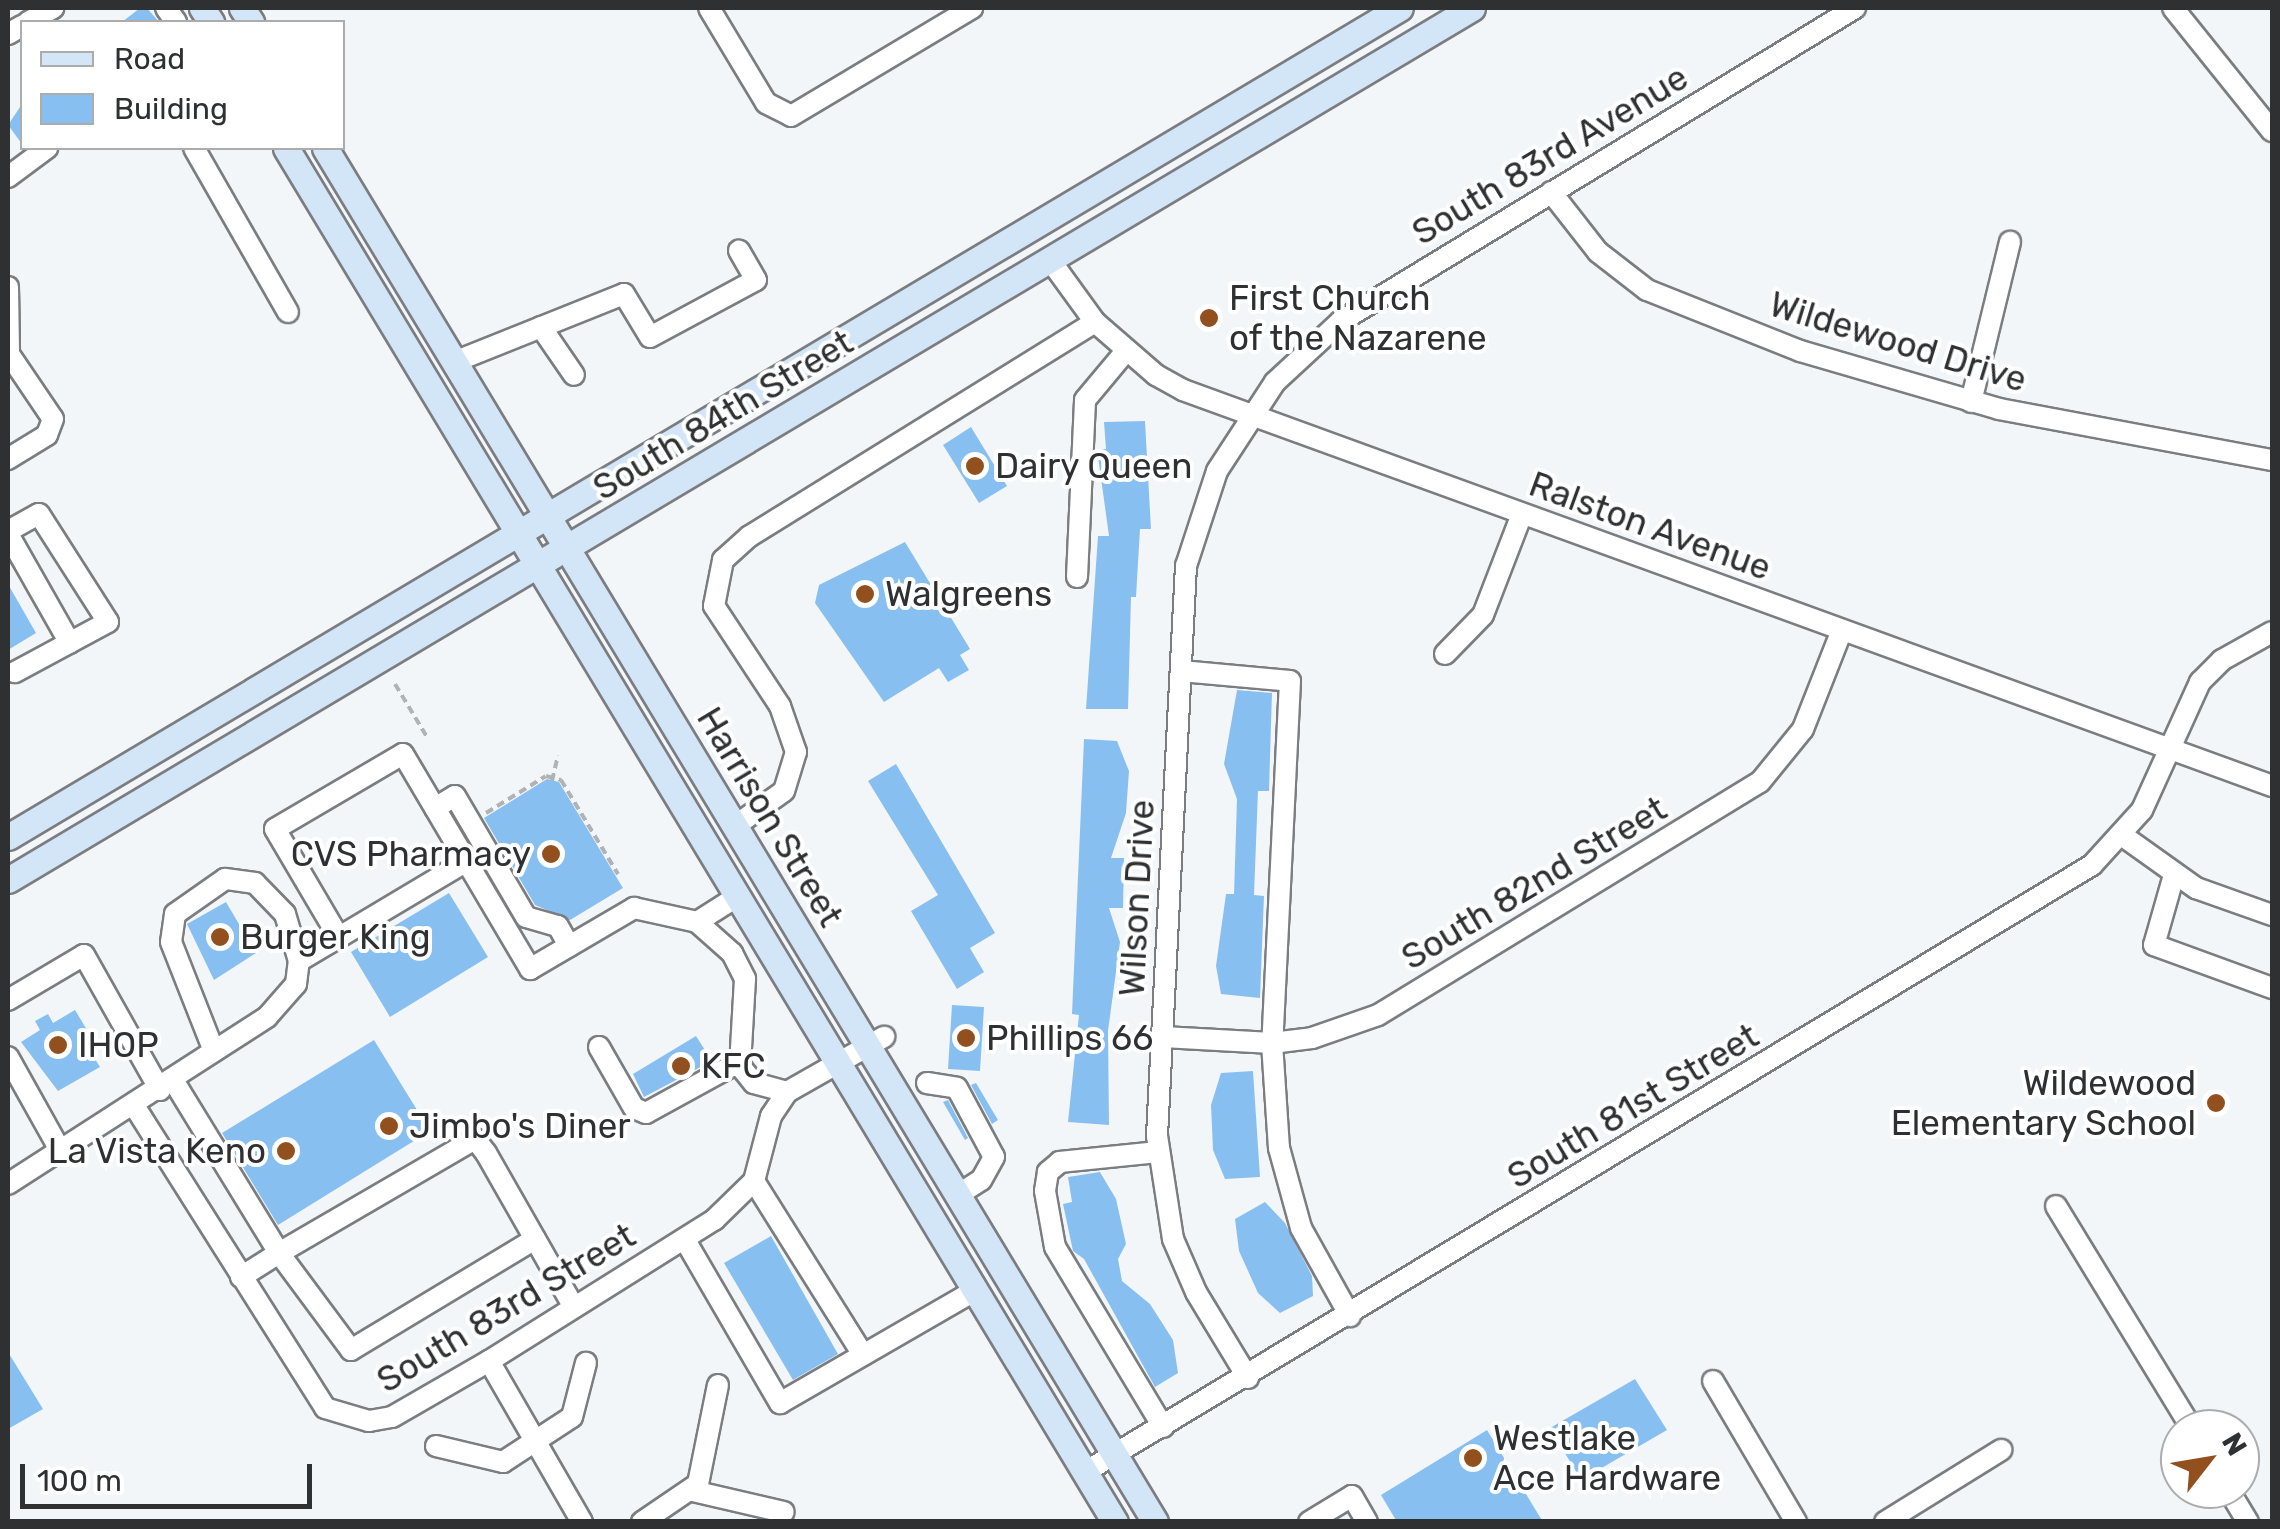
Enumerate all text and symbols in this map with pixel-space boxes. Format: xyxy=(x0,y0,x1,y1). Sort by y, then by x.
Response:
legend xyxy=(20,20,345,150)
text: Road xyxy=(114,41,185,77)
street label: South 83rd Avenue xyxy=(1404,56,1696,254)
text: Building xyxy=(114,91,228,127)
place label: First Church of the Nazarene xyxy=(1229,277,1488,359)
street label: Wildewood Drive xyxy=(1765,283,2031,401)
marker: First Church of the Nazarene xyxy=(1198,307,1220,329)
street label: South 84th Street xyxy=(586,321,860,509)
place label: Dairy Queen xyxy=(995,445,1193,487)
marker: Dairy Queen xyxy=(964,455,986,477)
street label: Ralston Avenue xyxy=(1523,463,1777,589)
place label: Walgreens xyxy=(885,573,1052,615)
marker: Walgreens xyxy=(854,583,876,605)
street label: Harrison Street xyxy=(688,700,852,934)
street label: South 82nd Street xyxy=(1394,787,1674,979)
street label: Wilson Drive xyxy=(1111,799,1163,997)
place label: CVS Pharmacy xyxy=(291,833,531,875)
marker: CVS Pharmacy xyxy=(540,843,562,865)
place label: Burger King xyxy=(240,916,431,958)
marker: Burger King xyxy=(209,926,231,948)
street label: South 81st Street xyxy=(1500,1015,1766,1197)
place label: Phillips 66 xyxy=(986,1017,1153,1059)
place label: IHOP xyxy=(78,1024,159,1066)
marker: Phillips 66 xyxy=(955,1027,977,1049)
marker: IHOP xyxy=(47,1034,69,1056)
place label: KFC xyxy=(701,1045,766,1087)
marker: KFC xyxy=(670,1055,692,1077)
place label: Wildewood Elementary School xyxy=(1890,1062,2196,1144)
marker: Wildewood Elementary School xyxy=(2205,1092,2227,1114)
place label: Jimbo's Diner xyxy=(409,1105,631,1147)
marker: Jimbo's Diner xyxy=(378,1115,400,1137)
place label: La Vista Keno xyxy=(47,1130,266,1172)
marker: La Vista Keno xyxy=(275,1140,297,1162)
street label: South 83rd Street xyxy=(369,1214,643,1402)
north arrow xyxy=(2160,1409,2260,1509)
place label: Westlake Ace Hardware xyxy=(1493,1417,1721,1499)
text: N xyxy=(2215,1427,2254,1461)
scale bar xyxy=(25,1444,318,1506)
marker: Westlake Ace Hardware xyxy=(1462,1447,1484,1469)
text: 100 m xyxy=(37,1463,122,1499)

